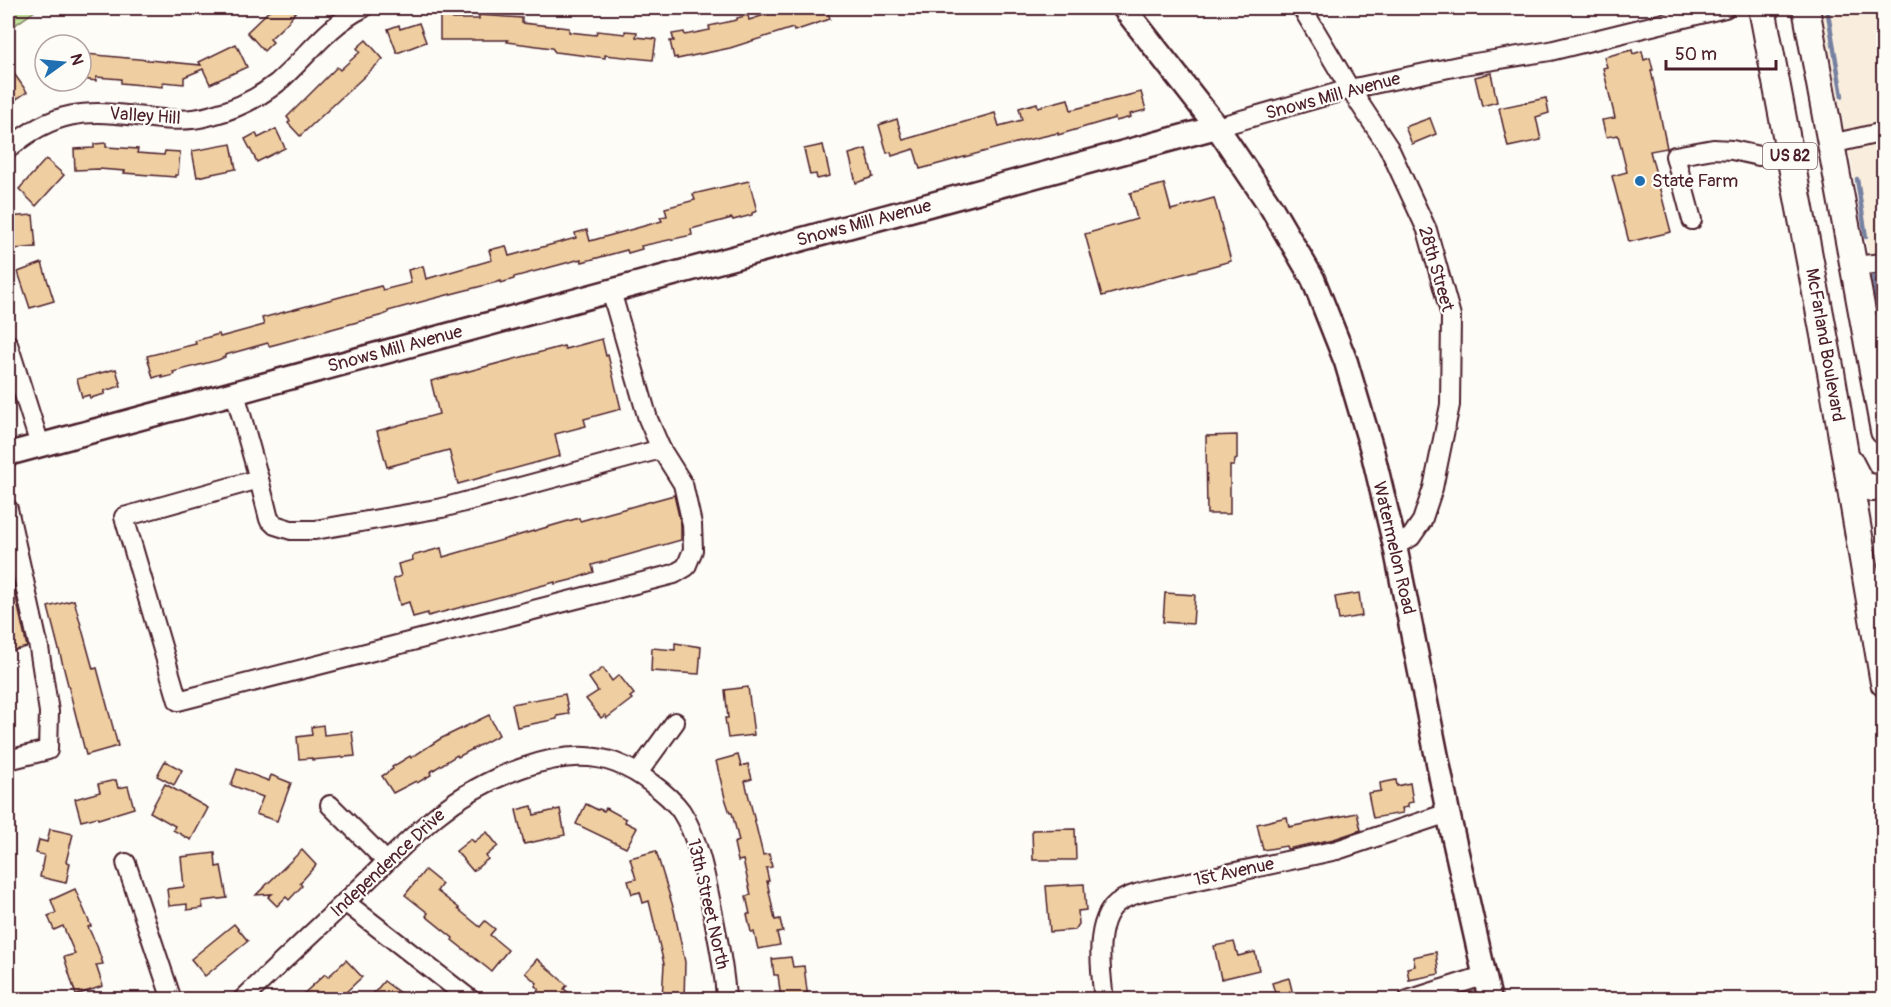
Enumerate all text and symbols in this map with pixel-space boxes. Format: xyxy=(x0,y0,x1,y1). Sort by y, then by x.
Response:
north arrow xyxy=(33,33,93,93)
scale bar xyxy=(1666,33,1776,71)
text: 50 m xyxy=(1675,43,1717,66)
text: N xyxy=(65,52,88,67)
street label: Snows Mill Avenue xyxy=(1263,67,1403,125)
street label: Valley Hill xyxy=(109,102,181,130)
road number: US 82 xyxy=(1763,143,1817,169)
place label: State Farm xyxy=(1652,170,1738,193)
marker: State Farm xyxy=(1633,174,1647,188)
street label: Snows Mill Avenue xyxy=(794,194,934,252)
street label: 28th Street xyxy=(1413,224,1459,315)
street label: McFarland Boulevard xyxy=(1800,267,1850,423)
street label: Snows Mill Avenue xyxy=(325,320,465,378)
street label: Watermelon Road xyxy=(1368,479,1420,617)
street label: Independence Drive xyxy=(326,804,450,922)
street label: 13th Street North xyxy=(682,836,734,972)
street label: 1st Avenue xyxy=(1192,852,1276,892)

